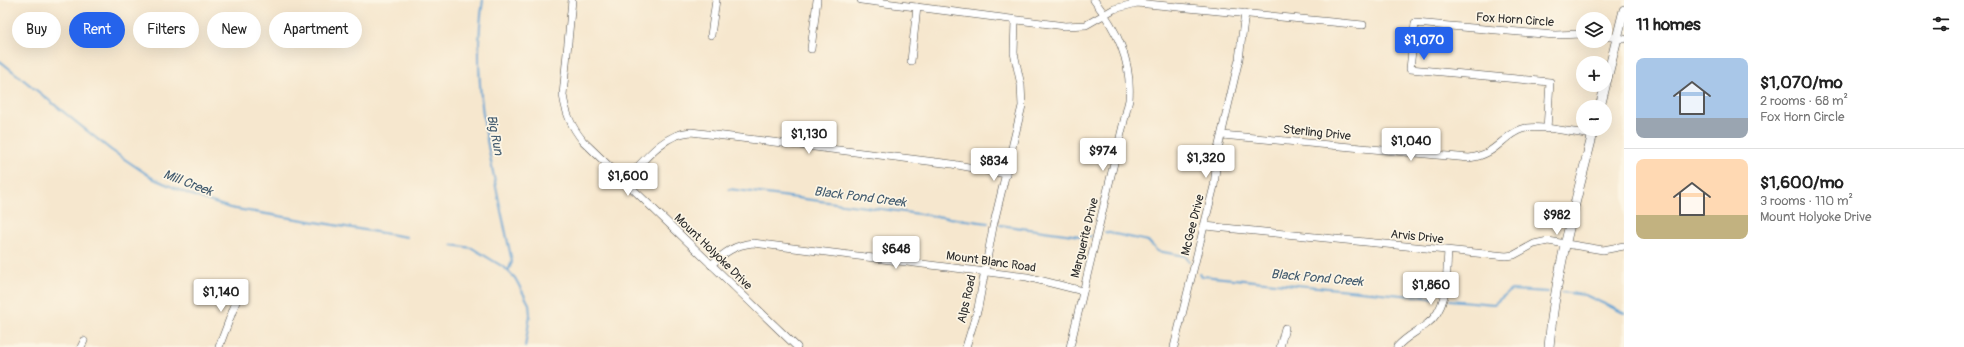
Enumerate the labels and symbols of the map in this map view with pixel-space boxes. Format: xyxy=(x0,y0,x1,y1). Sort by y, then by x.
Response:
street label: Fox Horn Circle xyxy=(1476,10,1554,30)
pin: $1,070 xyxy=(1391,27,1457,61)
water label: Big Run xyxy=(483,114,507,157)
pin: $1,130 xyxy=(776,121,842,155)
street label: Sterling Drive xyxy=(1282,122,1352,144)
pin: $1,040 xyxy=(1378,128,1444,162)
pin: $974 xyxy=(1079,138,1127,172)
pin: $1,320 xyxy=(1173,145,1239,179)
pin: $834 xyxy=(970,148,1018,182)
pin: $1,600 xyxy=(595,163,661,197)
water label: Mill Creek xyxy=(161,166,216,200)
water label: Black Pond Creek xyxy=(813,183,908,211)
street label: McGee Drive xyxy=(1178,193,1208,257)
street label: Marguerite Drive xyxy=(1068,196,1102,280)
pin: $982 xyxy=(1533,202,1581,236)
street label: Mount Holyoke Drive xyxy=(671,211,755,293)
street label: Arvis Drive xyxy=(1390,227,1444,247)
pin: $648 xyxy=(872,236,920,270)
street label: Mount Blanc Road xyxy=(945,248,1037,276)
water label: Black Pond Creek xyxy=(1270,266,1365,290)
pin: $1,860 xyxy=(1398,272,1464,306)
street label: Alps Road xyxy=(954,273,980,325)
pin: $1,140 xyxy=(188,279,254,313)

